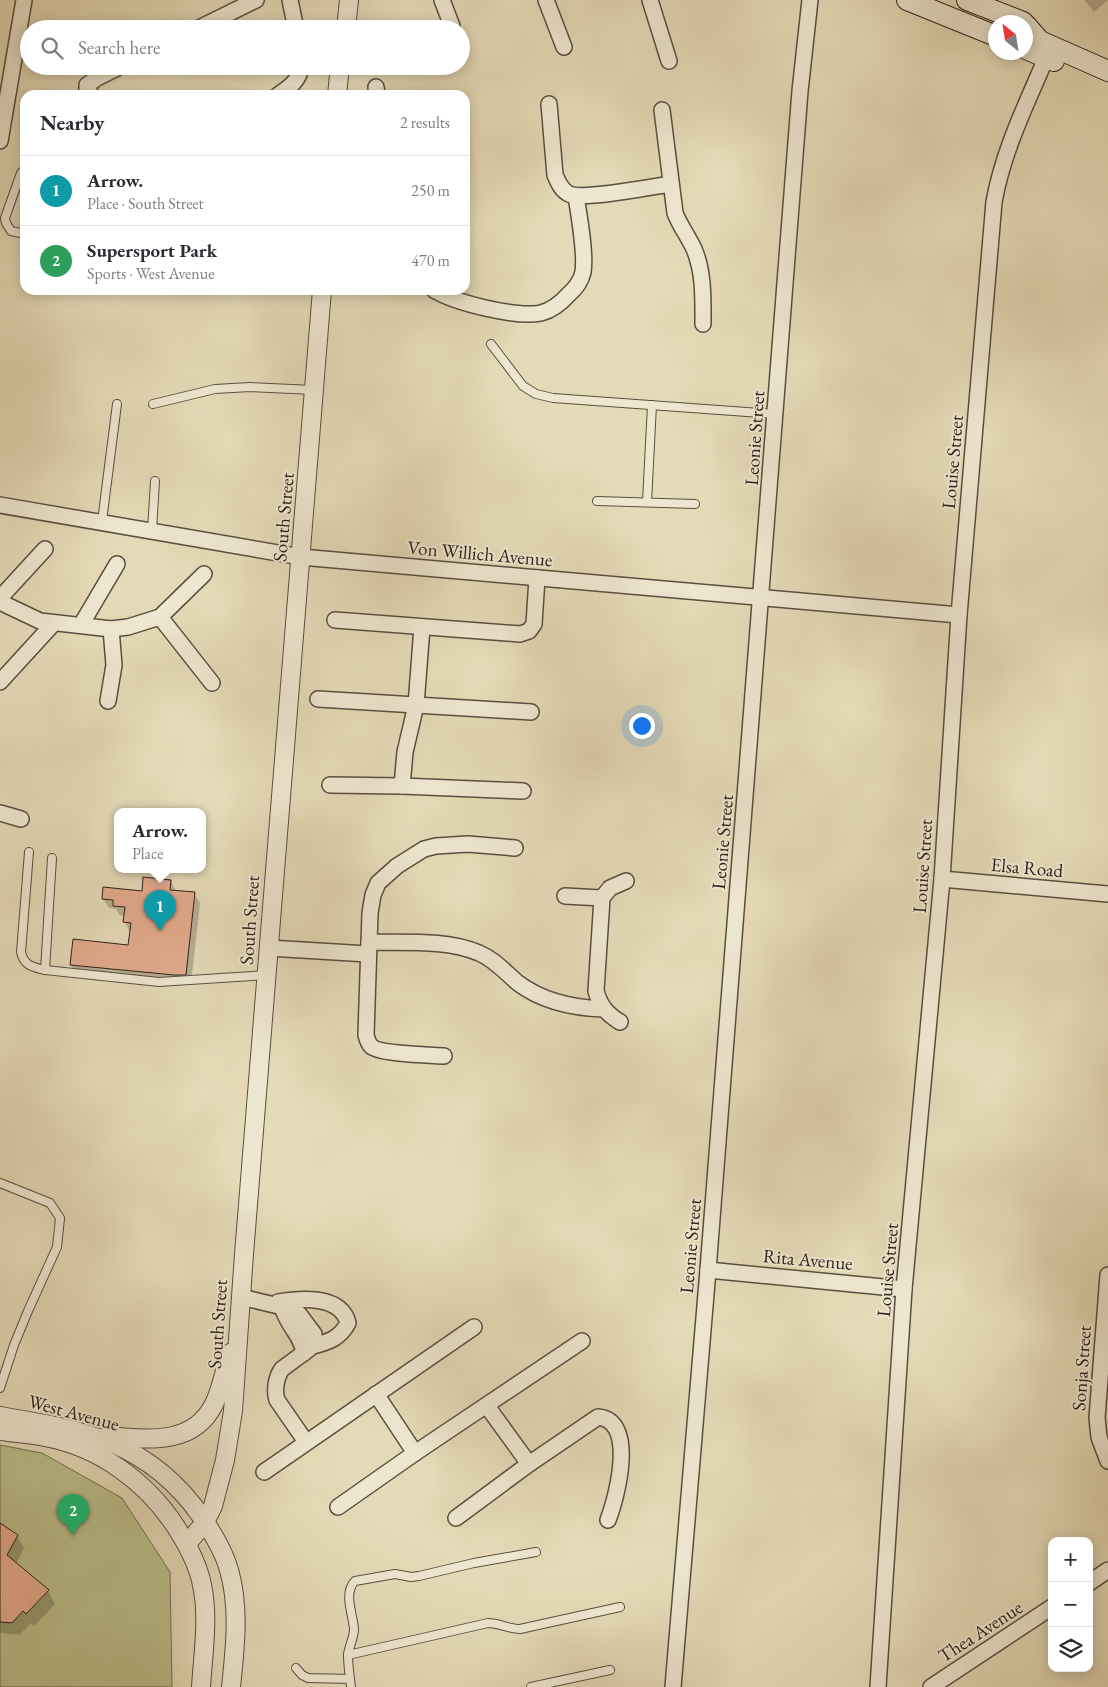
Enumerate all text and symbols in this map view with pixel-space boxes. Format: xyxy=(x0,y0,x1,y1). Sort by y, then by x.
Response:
north arrow xyxy=(988,15,1033,60)
search box xyxy=(20,20,470,75)
icon: search xyxy=(38,34,66,62)
text: Search here xyxy=(78,35,160,60)
text: Nearby xyxy=(40,109,104,136)
text: 2 results xyxy=(400,112,450,133)
text: Arrow. xyxy=(87,168,143,193)
text: 1 xyxy=(52,180,60,201)
text: 250 m xyxy=(411,180,450,201)
text: Place · South Street xyxy=(87,193,204,214)
text: Supersport Park xyxy=(87,238,217,263)
text: 2 xyxy=(52,250,60,271)
text: 470 m xyxy=(411,250,450,271)
text: Sports · West Avenue xyxy=(87,263,214,284)
street label: Leonie Street xyxy=(739,390,770,486)
street label: Louise Street xyxy=(936,414,969,510)
street label: South Street xyxy=(267,471,300,563)
street label: Von Willich Avenue xyxy=(406,535,553,572)
your location xyxy=(629,713,655,739)
street label: Leonie Street xyxy=(706,793,739,891)
popup xyxy=(114,808,206,873)
text: Arrow. xyxy=(132,818,188,843)
street label: Louise Street xyxy=(907,818,938,914)
text: Place xyxy=(132,843,163,864)
street label: Elsa Road xyxy=(990,852,1065,883)
street label: South Street xyxy=(234,874,265,966)
pin: 1 xyxy=(144,890,176,931)
street label: Leonie Street xyxy=(674,1197,707,1295)
street label: Louise Street xyxy=(871,1222,904,1318)
street label: Rita Avenue xyxy=(762,1243,854,1276)
street label: South Street xyxy=(202,1278,233,1370)
street label: Sonja Street xyxy=(1066,1324,1097,1412)
street label: West Avenue xyxy=(26,1388,122,1437)
pin: 2 xyxy=(57,1494,89,1535)
map controls xyxy=(1048,1537,1093,1672)
button: + xyxy=(1048,1537,1093,1582)
button: − xyxy=(1048,1582,1093,1627)
street label: Thea Avenue xyxy=(933,1595,1027,1668)
button: layers xyxy=(1048,1627,1093,1672)

